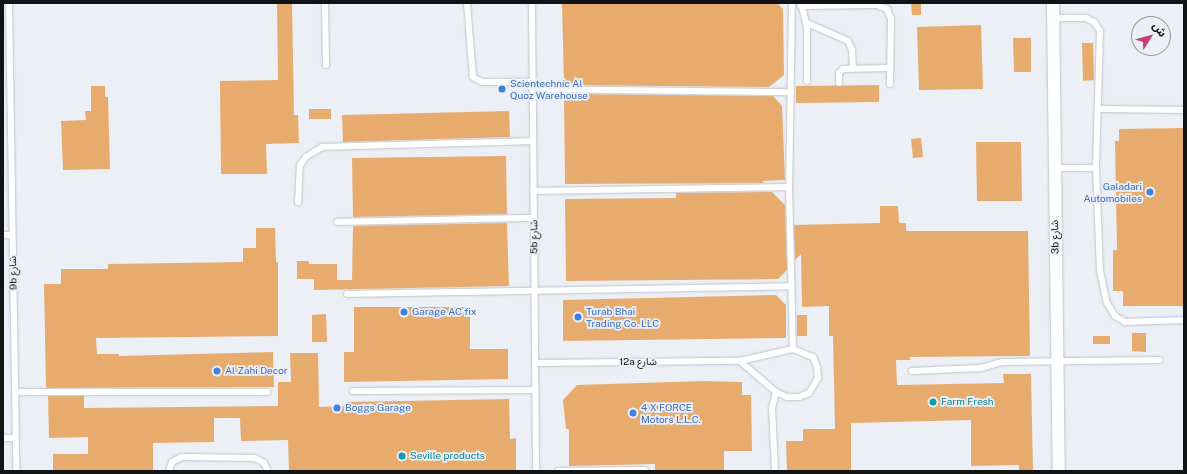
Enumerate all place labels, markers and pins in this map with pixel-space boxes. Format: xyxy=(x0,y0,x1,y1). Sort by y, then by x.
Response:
place label: Scientechnic Al Quoz Warehouse xyxy=(510,77,588,100)
marker: Scientechnic Al Quoz Warehouse xyxy=(497,84,507,94)
place label: Galadari Automobiles xyxy=(1083,180,1142,204)
marker: Galadari Automobiles xyxy=(1145,187,1155,197)
place label: Turab Bhai Trading Co. LLC xyxy=(586,305,659,328)
place label: Garage AC fix xyxy=(412,306,476,318)
marker: Garage AC fix xyxy=(399,307,409,317)
marker: Turab Bhai Trading Co. LLC xyxy=(573,312,583,322)
place label: Al Zahi Decor xyxy=(225,365,288,377)
marker: Al Zahi Decor xyxy=(212,366,222,376)
place label: Farm Fresh xyxy=(941,396,994,408)
marker: Farm Fresh xyxy=(928,397,938,407)
place label: 4 X FORCE Motors L.L.C. xyxy=(641,401,701,424)
place label: Boggs Garage xyxy=(345,402,411,414)
marker: Boggs Garage xyxy=(332,403,342,413)
marker: 4 X FORCE Motors L.L.C. xyxy=(628,408,638,418)
place label: Seville products xyxy=(410,450,485,462)
marker: Seville products xyxy=(397,451,407,461)

